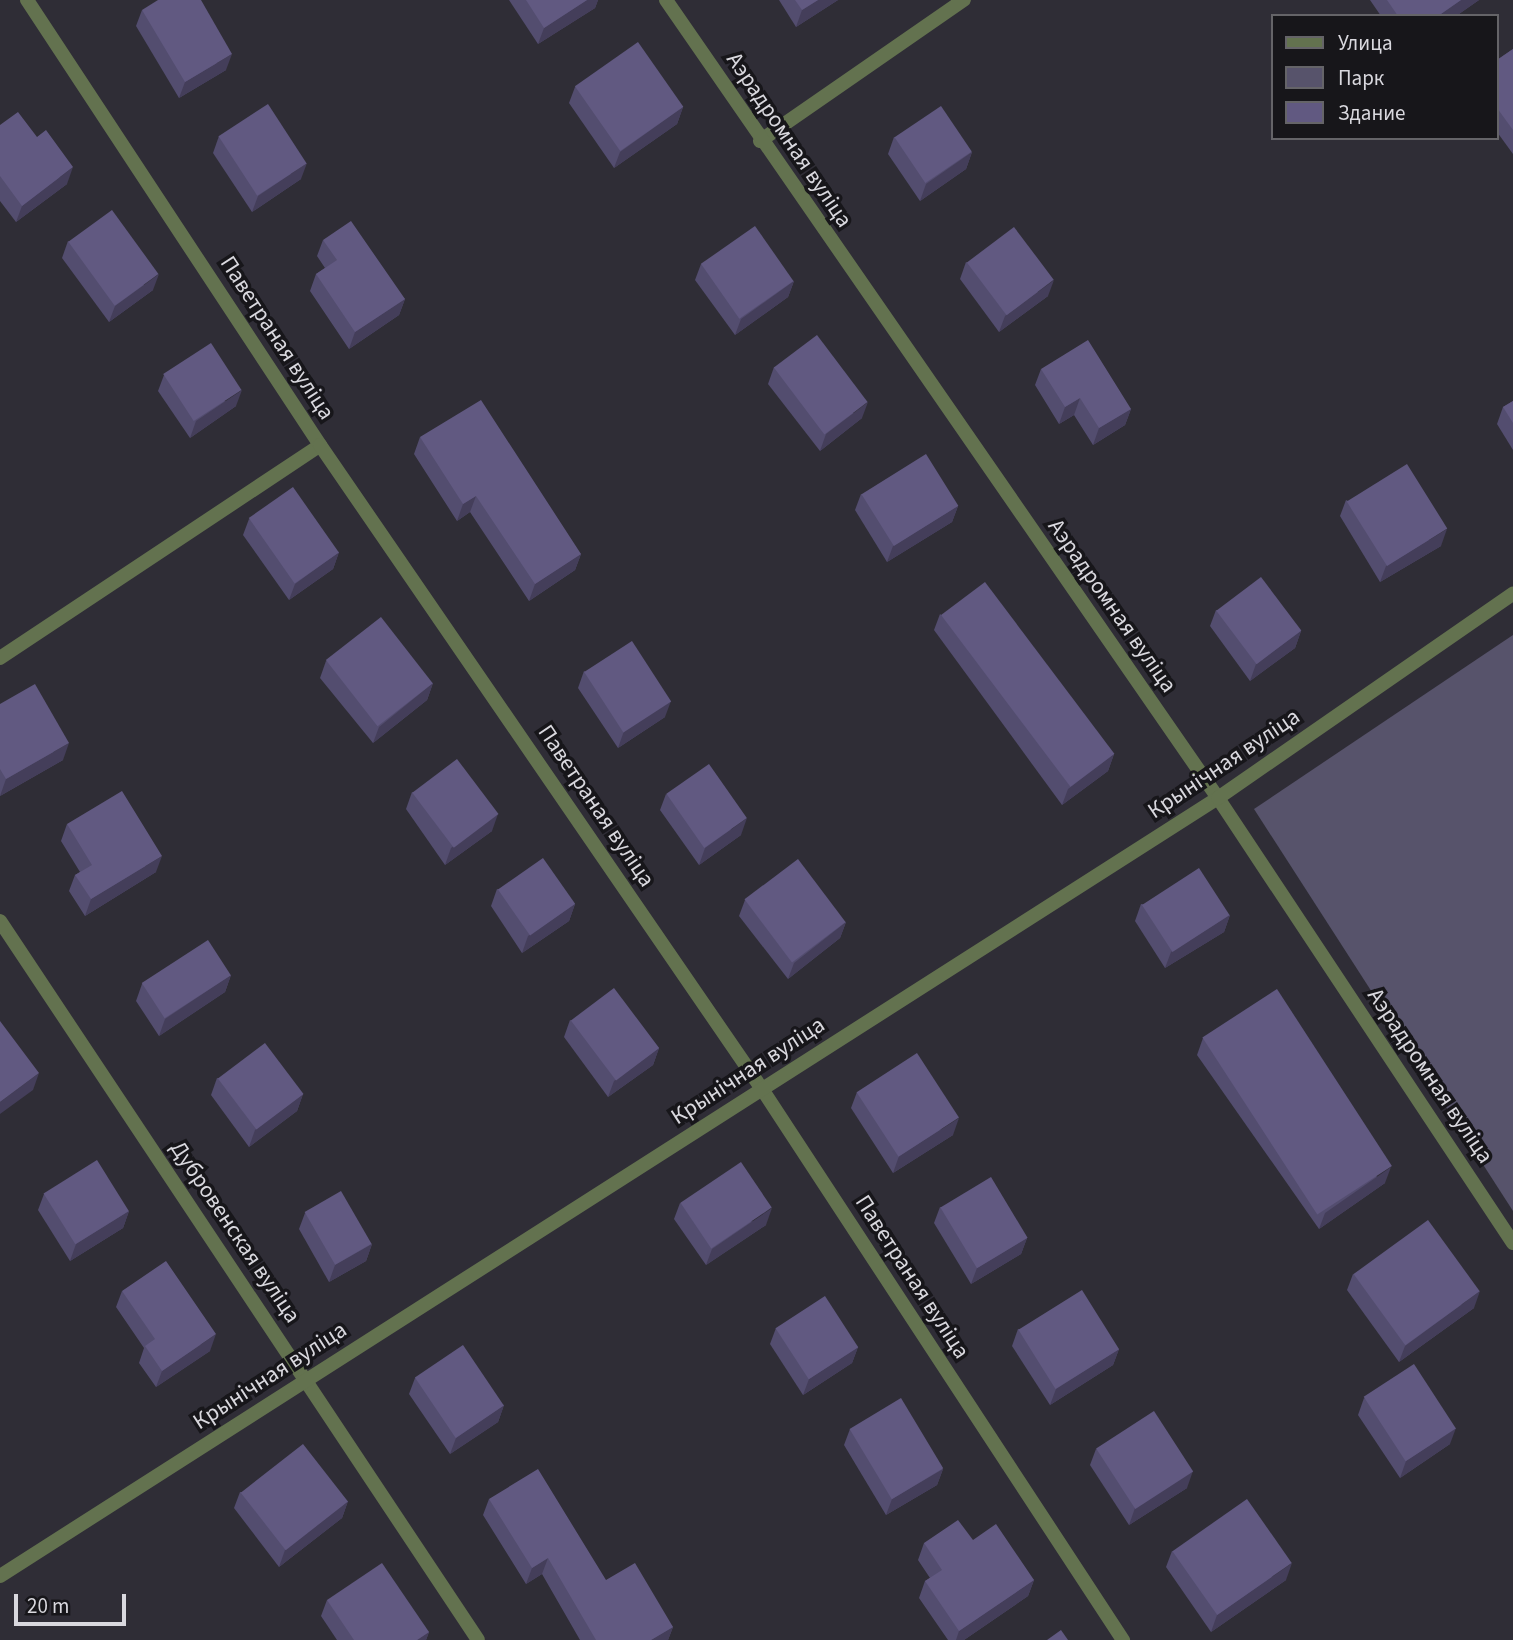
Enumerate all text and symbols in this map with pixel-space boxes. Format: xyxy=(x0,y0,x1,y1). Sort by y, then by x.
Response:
legend xyxy=(1272,14,1499,140)
text: Улица xyxy=(1338,28,1393,58)
street label: Аэрадромная вуліца xyxy=(720,47,858,233)
text: Парк xyxy=(1338,63,1384,93)
text: Здание xyxy=(1338,98,1406,128)
street label: Паветраная вуліца xyxy=(214,251,340,425)
street label: Аэрадромная вуліца xyxy=(1042,514,1182,698)
street label: Крынічная вуліца xyxy=(1143,703,1305,825)
street label: Паветраная вуліца xyxy=(532,720,660,892)
street label: Аэрадромная вуліца xyxy=(1361,983,1499,1169)
street label: Крынічная вуліца xyxy=(666,1011,830,1131)
street label: Дубровенская вуліца xyxy=(164,1136,306,1328)
street label: Паветраная вуліца xyxy=(849,1190,975,1364)
street label: Крынічная вуліца xyxy=(188,1316,352,1436)
scale bar xyxy=(18,1580,130,1624)
text: 20 m xyxy=(27,1591,69,1621)

